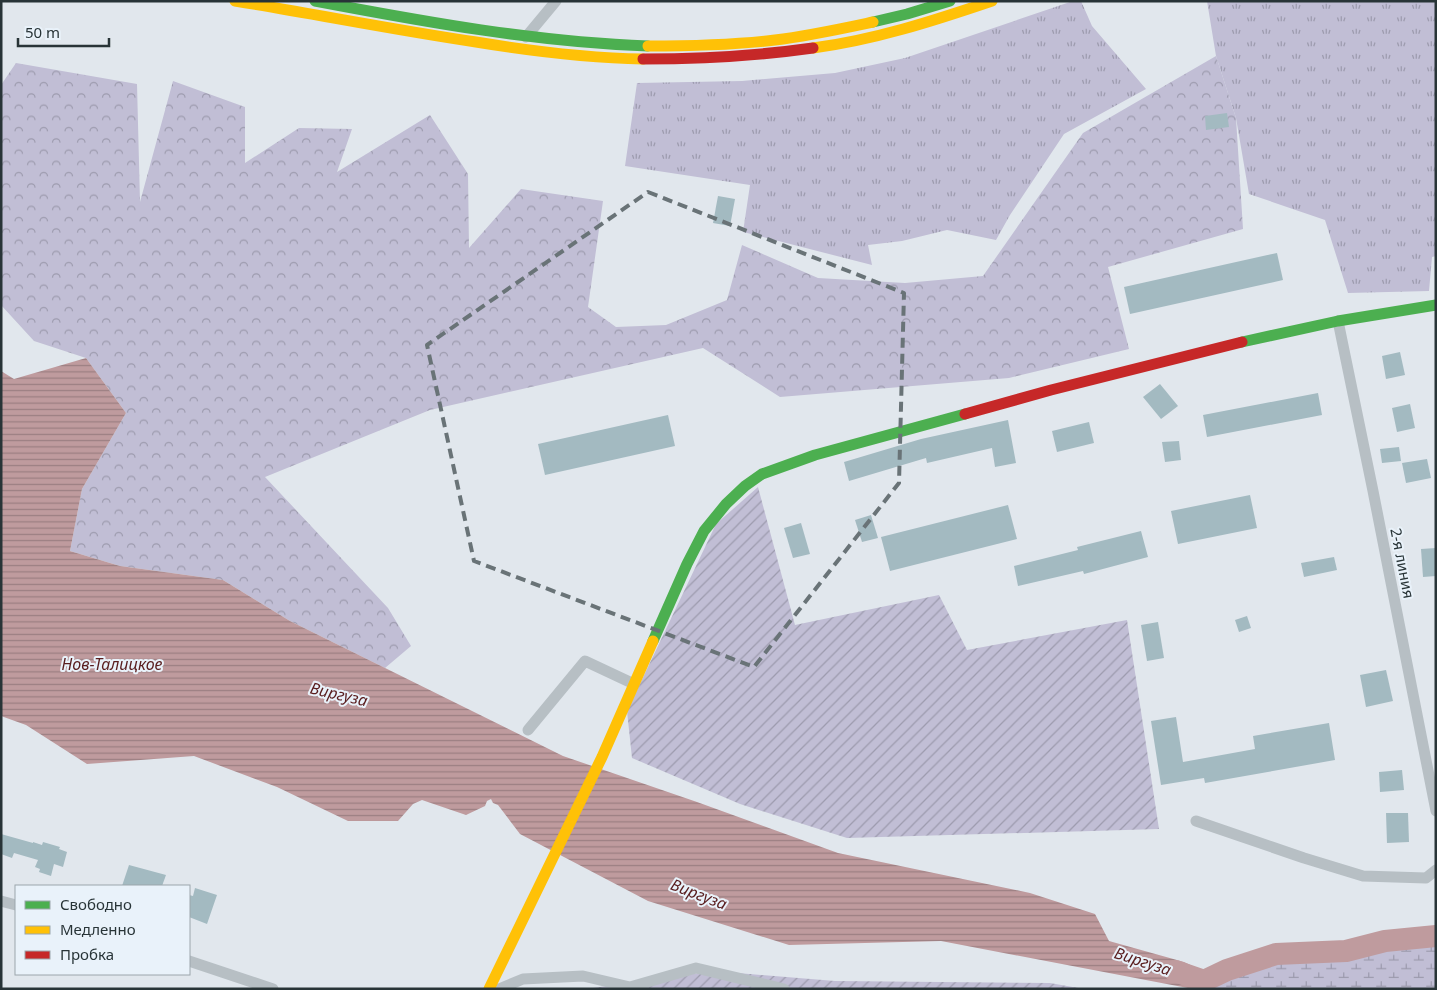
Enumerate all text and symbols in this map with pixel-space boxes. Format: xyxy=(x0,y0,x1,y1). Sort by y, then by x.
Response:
scale bar xyxy=(18,15,109,47)
text: 50 m xyxy=(25,22,60,42)
street label: 2-я линия xyxy=(1386,526,1420,600)
water label: Нов-Талицкое xyxy=(62,653,163,675)
water label: Виргуза xyxy=(308,677,370,711)
water label: Виргуза xyxy=(668,873,730,915)
legend xyxy=(15,885,190,975)
text: Свободно xyxy=(60,894,132,914)
text: Медленно xyxy=(60,919,136,939)
water label: Виргуза xyxy=(1112,941,1174,981)
text: Пробка xyxy=(60,944,114,964)

